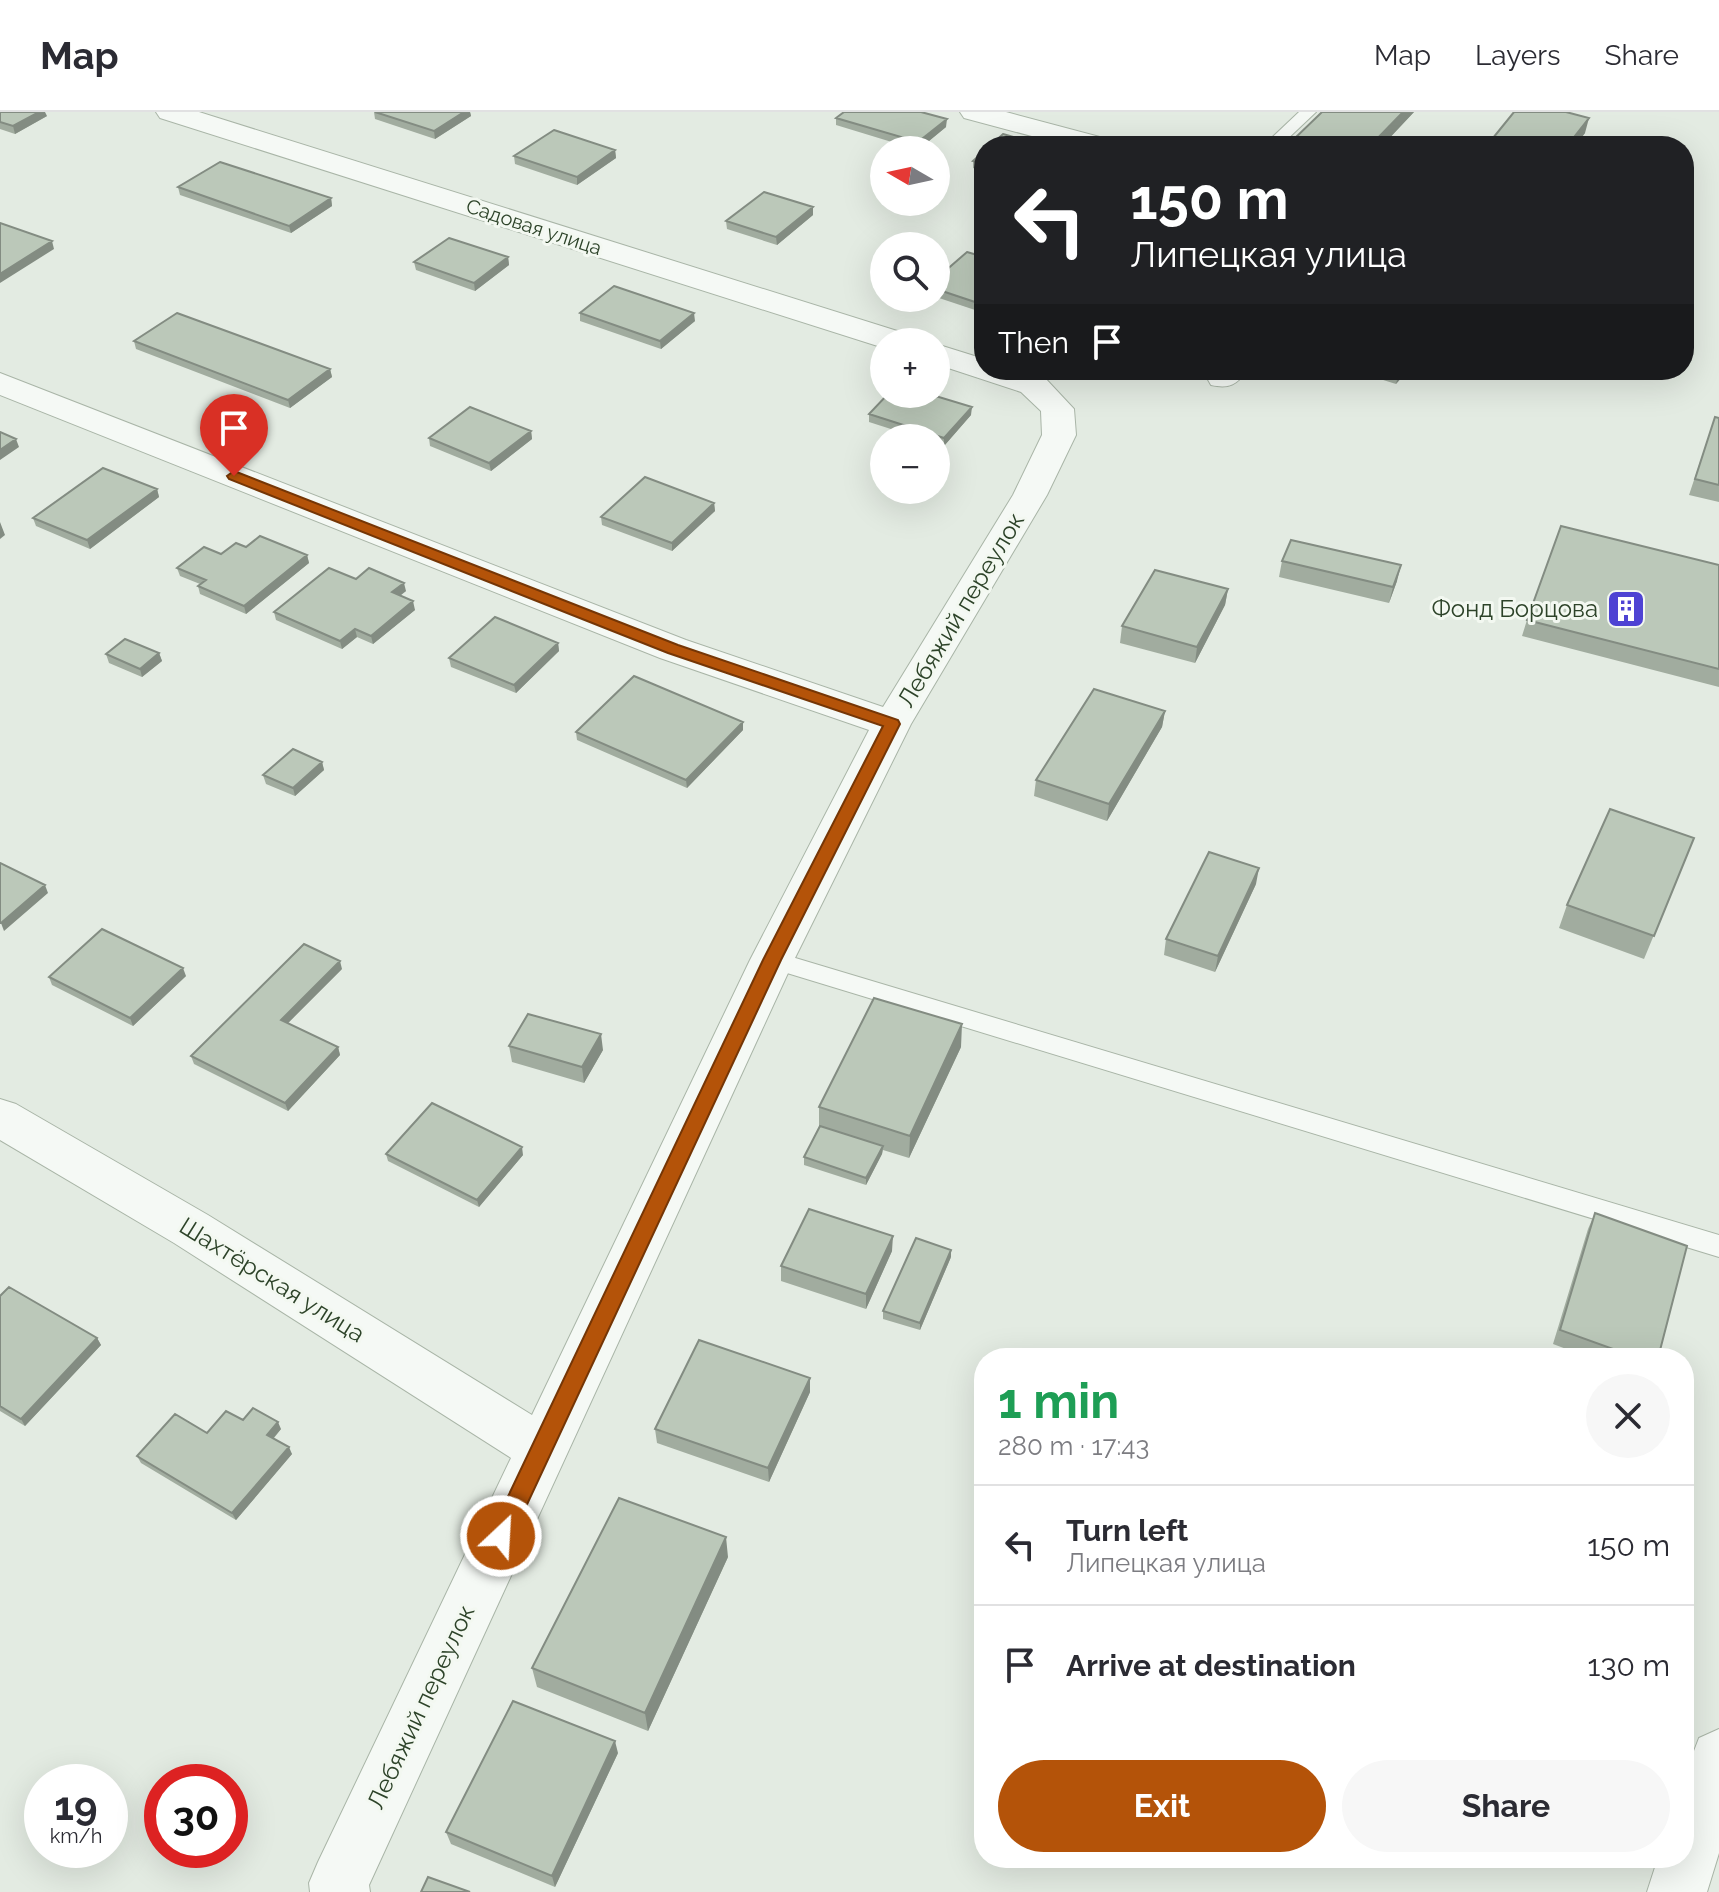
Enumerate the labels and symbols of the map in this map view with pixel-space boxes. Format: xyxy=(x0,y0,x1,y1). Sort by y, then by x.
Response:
north arrow xyxy=(870,136,950,216)
street label: Садовая улица xyxy=(463,194,605,260)
pin xyxy=(200,394,268,476)
street label: Лебяжий переулок xyxy=(891,507,1030,712)
building icon: Фонд Борцова xyxy=(1605,588,1647,630)
place label: Фонд Борцова xyxy=(1431,594,1598,623)
street label: Шахтёрская улица xyxy=(174,1211,370,1348)
position arrow xyxy=(459,1494,543,1578)
street label: Лебяжий переулок xyxy=(361,1600,481,1813)
speed limit sign: 30 xyxy=(144,1764,248,1868)

